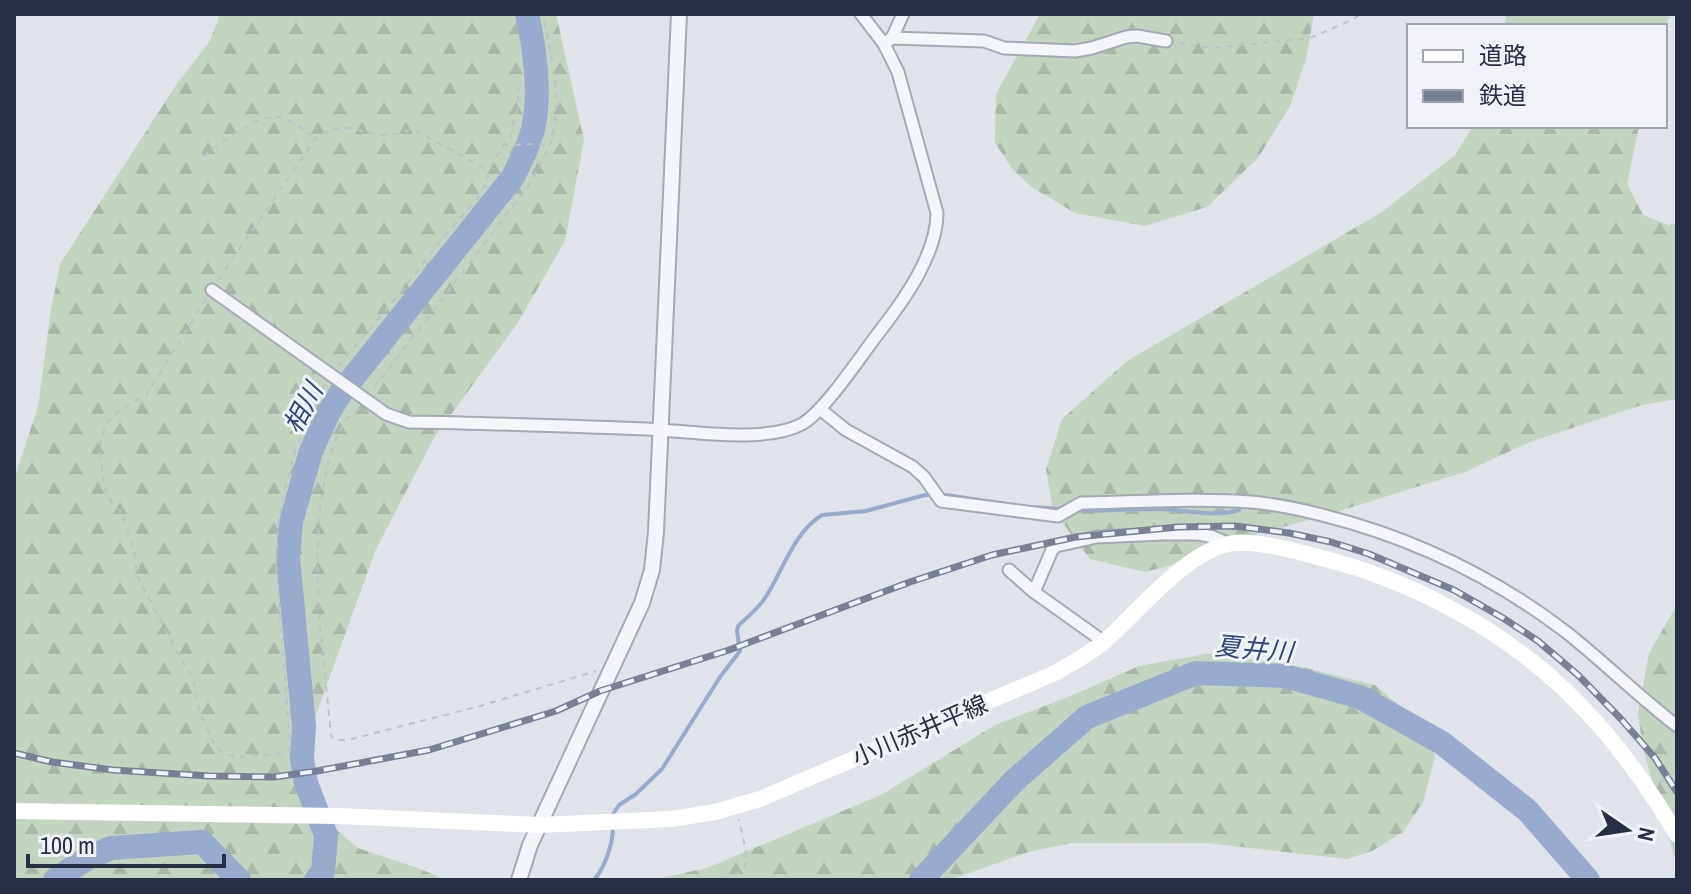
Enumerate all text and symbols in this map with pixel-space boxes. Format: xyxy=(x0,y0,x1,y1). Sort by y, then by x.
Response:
legend xyxy=(1407,24,1667,128)
text: 道路 xyxy=(1479,39,1527,71)
text: 鉄道 xyxy=(1479,79,1527,111)
water label: 相川 xyxy=(275,374,332,439)
water label: 夏井川 xyxy=(1214,628,1297,670)
street label: 小川赤井平線 xyxy=(847,687,992,773)
north arrow xyxy=(1587,790,1667,870)
scale bar xyxy=(28,818,224,868)
text: N xyxy=(1630,825,1663,844)
text: 100 m xyxy=(40,829,95,861)

